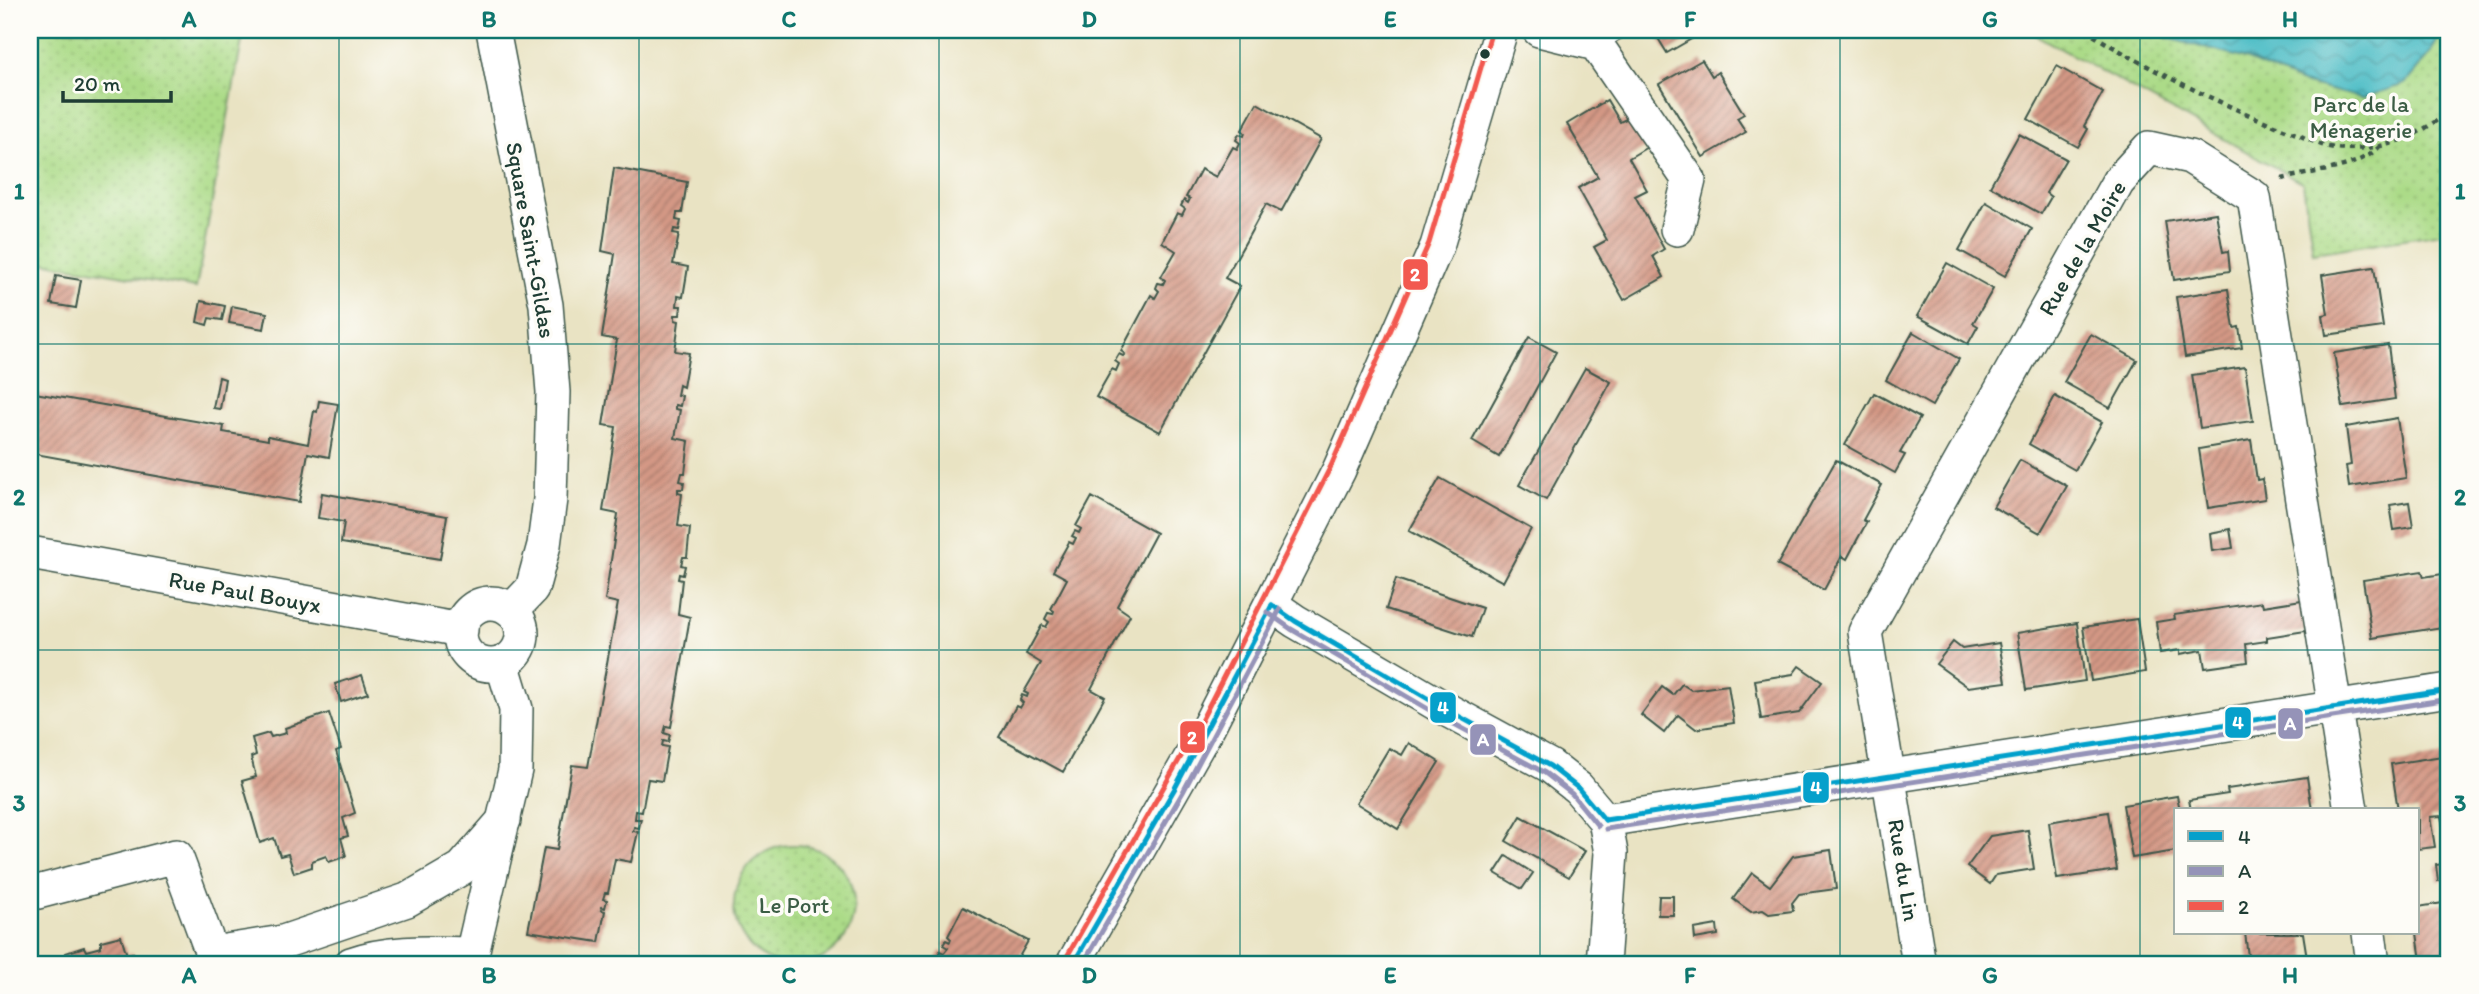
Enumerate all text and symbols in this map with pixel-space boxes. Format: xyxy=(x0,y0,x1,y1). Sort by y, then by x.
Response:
text: A xyxy=(181,5,197,33)
text: B xyxy=(482,5,497,33)
text: C xyxy=(782,5,797,33)
text: D xyxy=(1081,5,1097,33)
text: E xyxy=(1384,5,1397,33)
text: F xyxy=(1684,5,1697,33)
text: G xyxy=(1982,5,1998,33)
text: H xyxy=(2282,5,2298,33)
unlabelled marker xyxy=(1478,47,1492,61)
scale bar xyxy=(63,60,172,104)
text: 20 m xyxy=(74,71,121,96)
park label: Parc de la Ménagerie xyxy=(2310,90,2412,144)
street label: Square Saint-Gildas xyxy=(500,140,562,340)
street label: Rue de la Moire xyxy=(2032,176,2132,320)
text: 1 xyxy=(14,177,25,205)
text: 1 xyxy=(2455,177,2466,205)
line badge: 2 xyxy=(1402,258,1429,291)
text: 2 xyxy=(1410,263,1420,286)
text: 2 xyxy=(13,483,26,511)
text: 2 xyxy=(2454,483,2467,511)
street label: Rue Paul Bouyx xyxy=(167,565,324,619)
line badge: 4 xyxy=(1429,691,1457,724)
text: 4 xyxy=(1437,696,1449,719)
line badge: 4 xyxy=(2224,706,2252,739)
line badge: A xyxy=(2277,707,2304,740)
text: 4 xyxy=(2232,711,2244,734)
text: A xyxy=(2283,712,2297,735)
line badge: 2 xyxy=(1179,720,1206,754)
line badge: A xyxy=(1469,723,1497,756)
text: 2 xyxy=(1187,726,1197,749)
text: A xyxy=(1476,728,1490,751)
line badge: 4 xyxy=(1802,771,1830,804)
text: 4 xyxy=(1810,776,1822,799)
text: 3 xyxy=(13,789,26,817)
text: 3 xyxy=(2454,789,2467,817)
legend xyxy=(2174,808,2420,934)
street label: Rue du Lin xyxy=(1882,817,1926,923)
text: 4 xyxy=(2238,824,2251,849)
text: A xyxy=(2238,858,2252,883)
park label: Le Port xyxy=(759,891,830,919)
text: 2 xyxy=(2238,894,2249,919)
text: A xyxy=(181,961,197,989)
text: B xyxy=(482,961,497,989)
text: C xyxy=(782,961,797,989)
text: D xyxy=(1081,961,1097,989)
text: E xyxy=(1384,961,1397,989)
text: F xyxy=(1684,961,1697,989)
text: G xyxy=(1982,961,1998,989)
text: H xyxy=(2282,961,2298,989)

